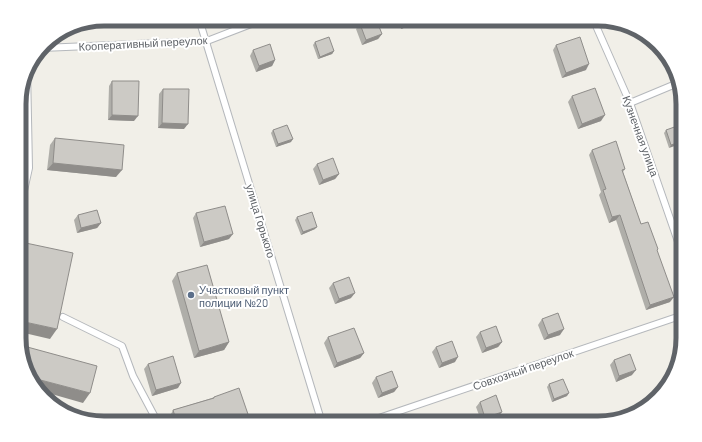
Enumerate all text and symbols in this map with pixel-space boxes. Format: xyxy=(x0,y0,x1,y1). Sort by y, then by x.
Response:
street label: Кооперативный переулок xyxy=(78,33,208,53)
street label: Кузнечная улица xyxy=(620,94,662,179)
street label: улица Горького xyxy=(244,182,278,260)
place label: Участковый пункт полиции №20 xyxy=(199,283,289,309)
marker: Участковый пункт полиции №20 xyxy=(186,290,196,300)
street label: Совхозный переулок xyxy=(471,346,575,392)

